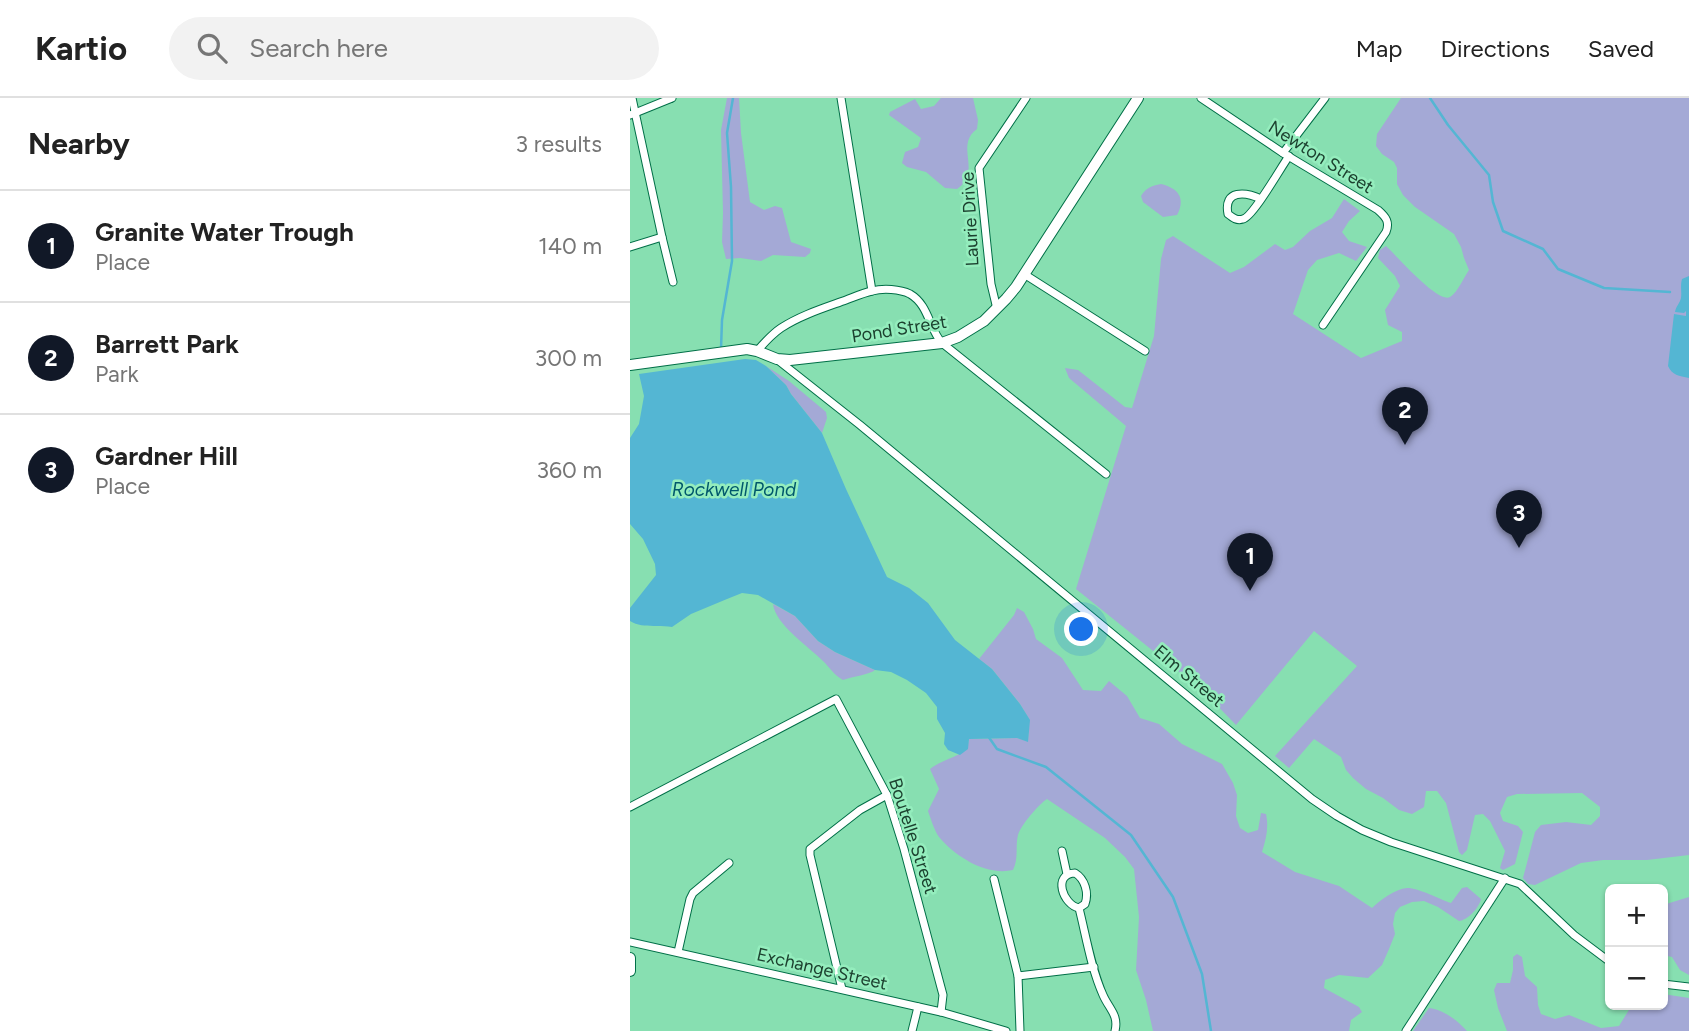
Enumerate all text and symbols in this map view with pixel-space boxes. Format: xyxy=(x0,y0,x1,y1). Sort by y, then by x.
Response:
search box xyxy=(169,17,659,80)
text: Kartio xyxy=(35,29,127,68)
icon: search xyxy=(193,29,231,67)
text: Search here xyxy=(249,32,388,64)
text: Map xyxy=(1356,34,1402,63)
text: Directions xyxy=(1440,34,1550,63)
text: Saved xyxy=(1588,34,1654,63)
street label: Newton Street xyxy=(1264,116,1378,198)
text: Nearby xyxy=(28,125,130,162)
text: 3 results xyxy=(515,130,602,158)
street label: Laurie Drive xyxy=(957,171,983,267)
text: Granite Water Trough xyxy=(95,216,354,248)
text: 1 xyxy=(46,232,56,260)
text: 140 m xyxy=(538,232,602,260)
text: Place xyxy=(95,248,150,276)
street label: Pond Street xyxy=(850,311,948,347)
text: Barrett Park xyxy=(95,328,239,360)
text: 2 xyxy=(44,344,58,372)
text: 300 m xyxy=(535,344,602,372)
text: Park xyxy=(95,360,139,388)
pin: 2 xyxy=(1382,387,1428,445)
text: Gardner Hill xyxy=(95,440,238,472)
text: 3 xyxy=(45,456,57,484)
text: 360 m xyxy=(536,456,602,484)
text: Place xyxy=(95,472,150,500)
water label: Rockwell Pond xyxy=(672,478,797,501)
pin: 3 xyxy=(1496,490,1542,548)
pin: 1 xyxy=(1227,533,1273,591)
your location xyxy=(1064,612,1098,646)
street label: Elm Street xyxy=(1149,640,1229,712)
street label: Boutelle Street xyxy=(884,775,942,897)
map controls xyxy=(1605,884,1668,1010)
button: + xyxy=(1605,884,1668,947)
street label: Exchange Street xyxy=(755,943,890,995)
button: − xyxy=(1605,947,1668,1010)

